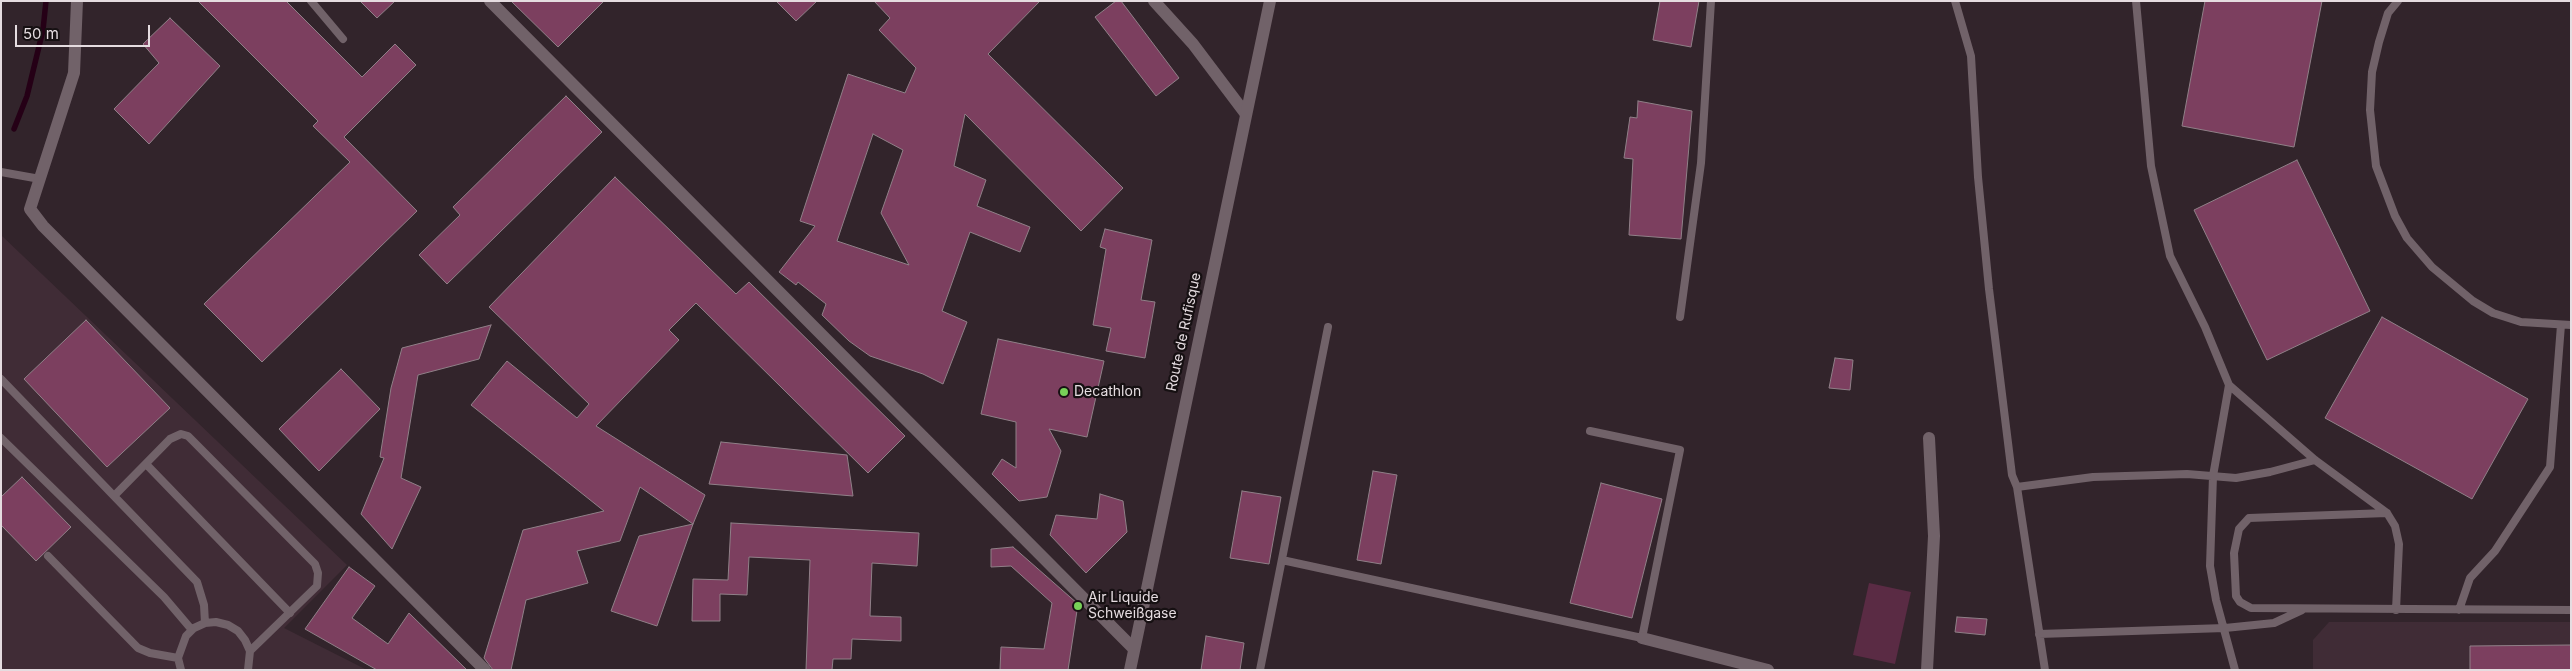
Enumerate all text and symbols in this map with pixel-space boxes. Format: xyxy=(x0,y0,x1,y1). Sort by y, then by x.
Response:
scale bar xyxy=(18,15,152,47)
text: 50 m xyxy=(23,24,59,43)
street label: Route de Rufisque xyxy=(1163,271,1205,393)
place label: Decathlon xyxy=(1074,384,1141,400)
marker: Decathlon xyxy=(1058,386,1070,398)
place label: Air Liquide Schweißgase xyxy=(1088,590,1177,622)
marker: Air Liquide Schweißgase xyxy=(1072,600,1084,612)

